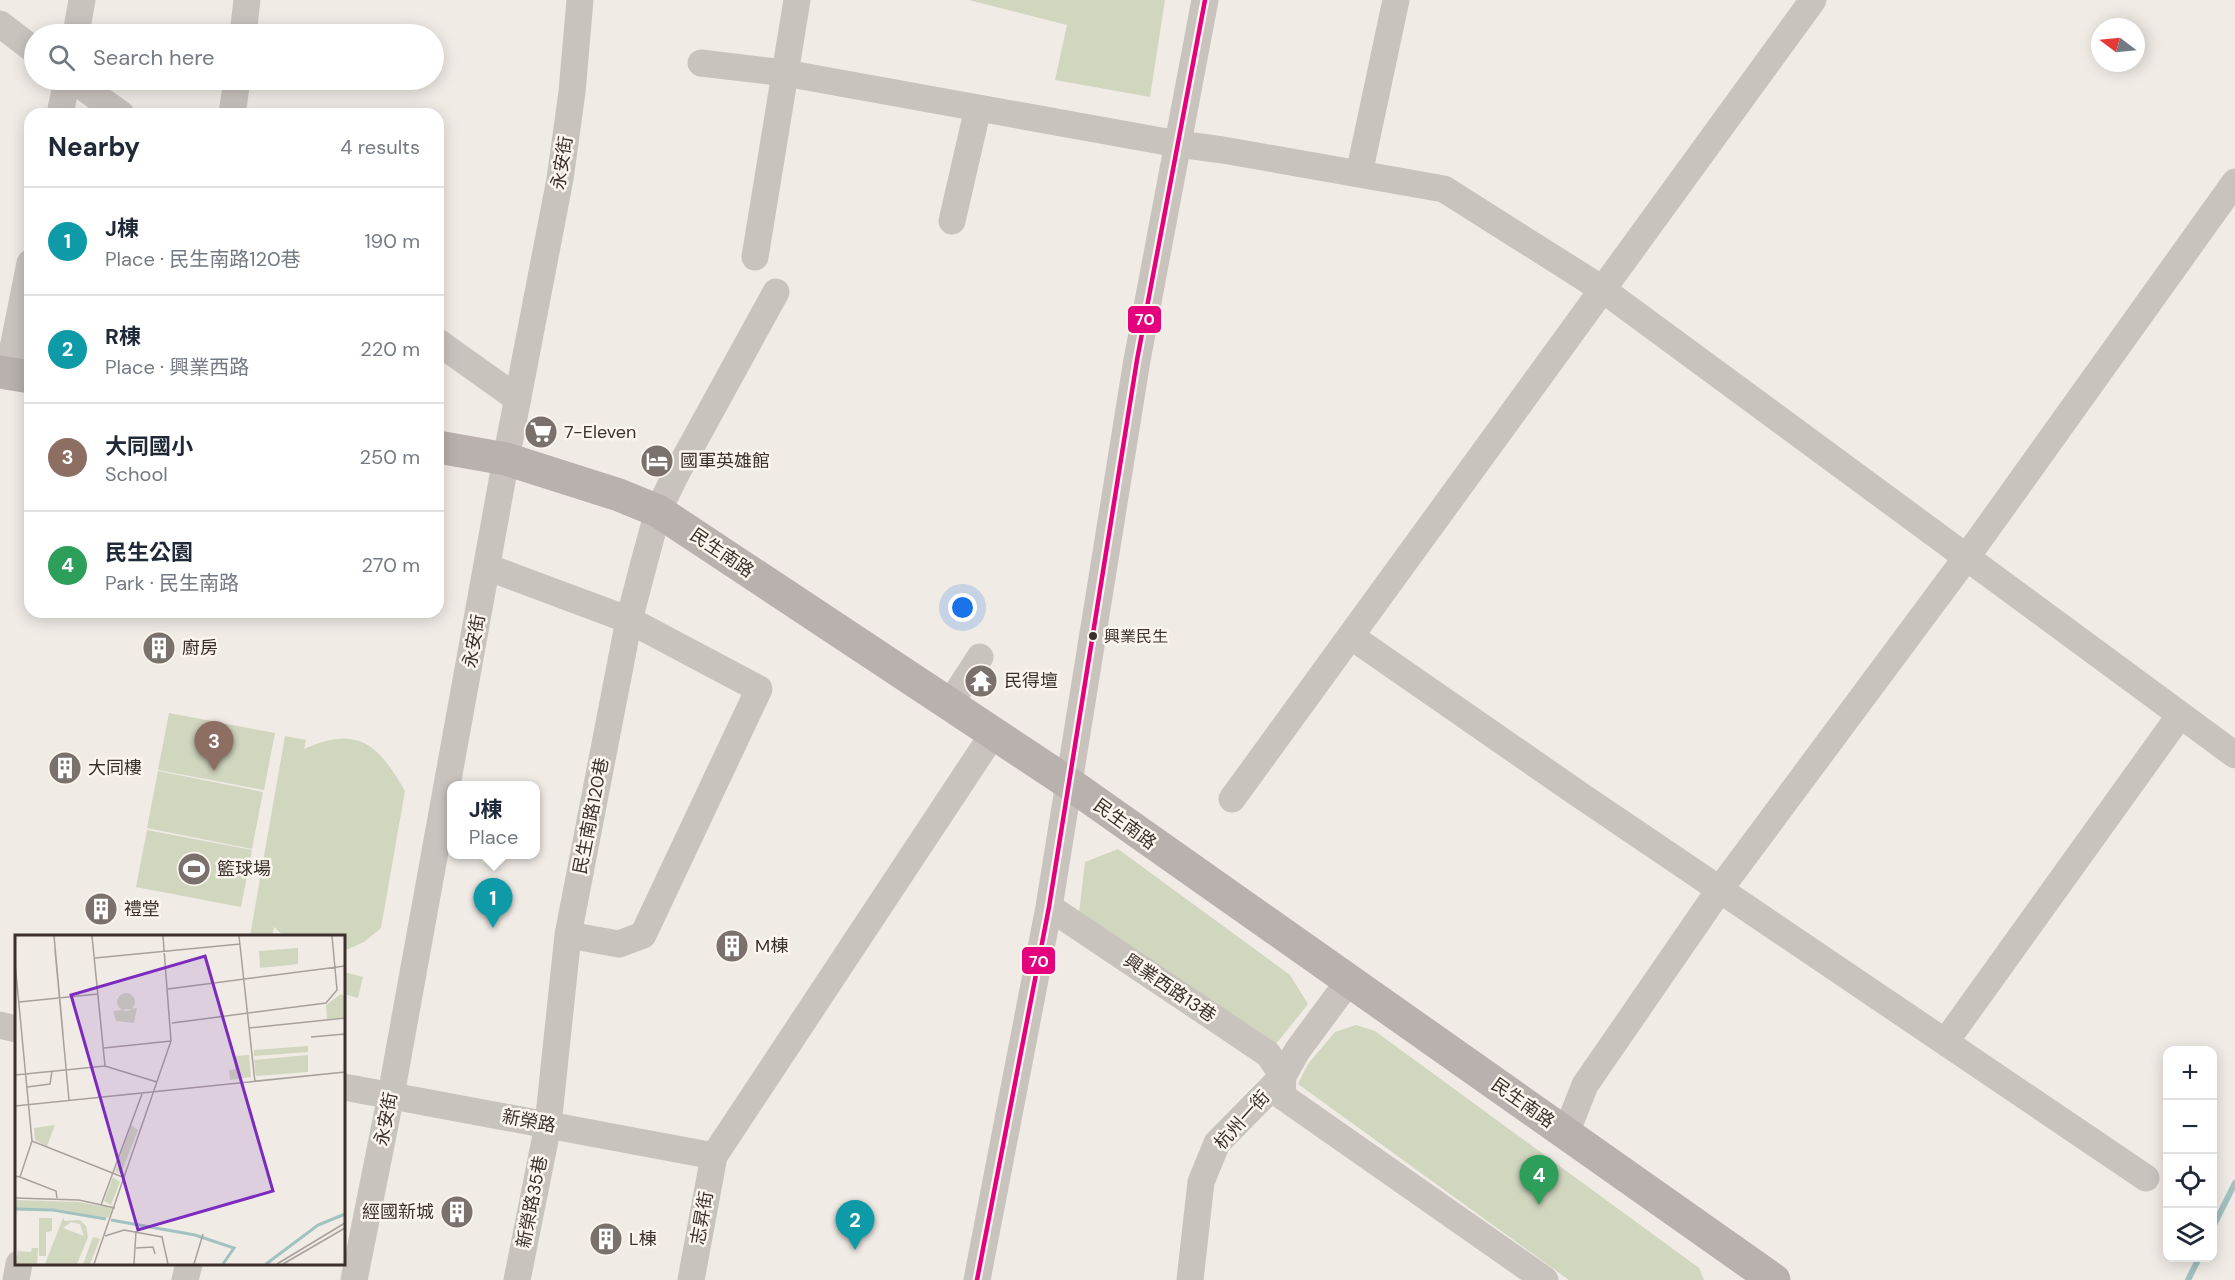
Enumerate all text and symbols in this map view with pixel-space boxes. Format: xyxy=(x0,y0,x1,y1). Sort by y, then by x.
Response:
north arrow xyxy=(2091,18,2145,72)
search box xyxy=(24,24,444,90)
icon: search xyxy=(45,41,78,74)
text: Search here xyxy=(93,43,214,72)
text: Nearby xyxy=(48,130,140,164)
text: 4 results xyxy=(340,134,420,160)
street label: 永安街 xyxy=(546,134,578,192)
text: J棟 xyxy=(105,214,139,243)
text: 1 xyxy=(64,228,71,254)
text: 190 m xyxy=(364,228,420,254)
text: Place · 民生南路120巷 xyxy=(105,246,301,272)
line badge: 70 xyxy=(1127,305,1162,334)
text: 70 xyxy=(1135,309,1155,330)
text: R棟 xyxy=(105,322,141,351)
text: 2 xyxy=(62,336,73,362)
text: 220 m xyxy=(360,336,420,362)
text: Place · 興業西路 xyxy=(105,354,249,380)
supermarket icon: 7-Eleven xyxy=(523,414,559,450)
place label: 7-Eleven xyxy=(564,420,636,444)
text: 大同國小 xyxy=(105,432,193,461)
hotel icon: 國軍英雄館 xyxy=(639,443,675,479)
text: 3 xyxy=(61,444,74,470)
text: 250 m xyxy=(359,444,420,470)
place label: 國軍英雄館 xyxy=(680,449,770,473)
text: School xyxy=(105,461,168,487)
street label: 民生南路 xyxy=(685,523,759,583)
text: 民生公園 xyxy=(105,538,193,567)
text: 4 xyxy=(61,552,74,578)
text: 270 m xyxy=(362,552,420,578)
text: Park · 民生南路 xyxy=(105,570,239,596)
your location xyxy=(948,593,977,622)
street label: 永安街 xyxy=(457,612,491,670)
place label: 興業民生 xyxy=(1104,626,1168,647)
building icon: 廚房 xyxy=(141,630,177,666)
marker: 興業民生 xyxy=(1087,630,1099,642)
place label: 廚房 xyxy=(182,636,218,660)
temple icon: 民得壇 xyxy=(963,663,999,699)
place label: 民得壇 xyxy=(1004,669,1058,693)
pin: 3 xyxy=(194,722,234,771)
building icon: 大同樓 xyxy=(47,750,83,786)
place label: 大同樓 xyxy=(88,756,142,780)
street label: 民生南路120巷 xyxy=(568,756,614,876)
popup xyxy=(447,781,540,859)
street label: 民生南路 xyxy=(1089,793,1161,855)
text: J棟 xyxy=(469,795,503,824)
text: Place xyxy=(469,824,518,850)
sports icon: 籃球場 xyxy=(176,851,212,887)
place label: 籃球場 xyxy=(217,857,271,881)
pin: 1 xyxy=(474,878,512,928)
building icon: 禮堂 xyxy=(83,891,119,927)
place label: 禮堂 xyxy=(124,897,160,921)
building icon: M棟 xyxy=(714,928,750,964)
place label: M棟 xyxy=(755,934,788,958)
inset map xyxy=(15,935,345,1265)
line badge: 70 xyxy=(1021,946,1056,975)
street label: 興業西路13巷 xyxy=(1119,948,1221,1028)
text: 70 xyxy=(1029,951,1049,972)
map controls xyxy=(2163,1046,2217,1262)
button: + xyxy=(2163,1046,2217,1100)
street label: 民生南路 xyxy=(1487,1073,1559,1133)
street label: 杭州一街 xyxy=(1209,1085,1275,1155)
street label: 永安街 xyxy=(369,1090,403,1148)
button: − xyxy=(2163,1100,2217,1154)
street label: 新榮路 xyxy=(500,1104,558,1138)
street label: 新榮路35巷 xyxy=(511,1154,553,1250)
button: locate xyxy=(2163,1154,2217,1208)
pin: 4 xyxy=(1520,1156,1558,1205)
street label: 志昇街 xyxy=(685,1189,719,1247)
building icon: 經國新城 xyxy=(439,1194,475,1230)
place label: 經國新城 xyxy=(362,1200,434,1224)
pin: 2 xyxy=(836,1200,874,1250)
button: layers xyxy=(2163,1208,2217,1262)
building icon: L棟 xyxy=(588,1221,624,1257)
place label: L棟 xyxy=(629,1227,657,1251)

